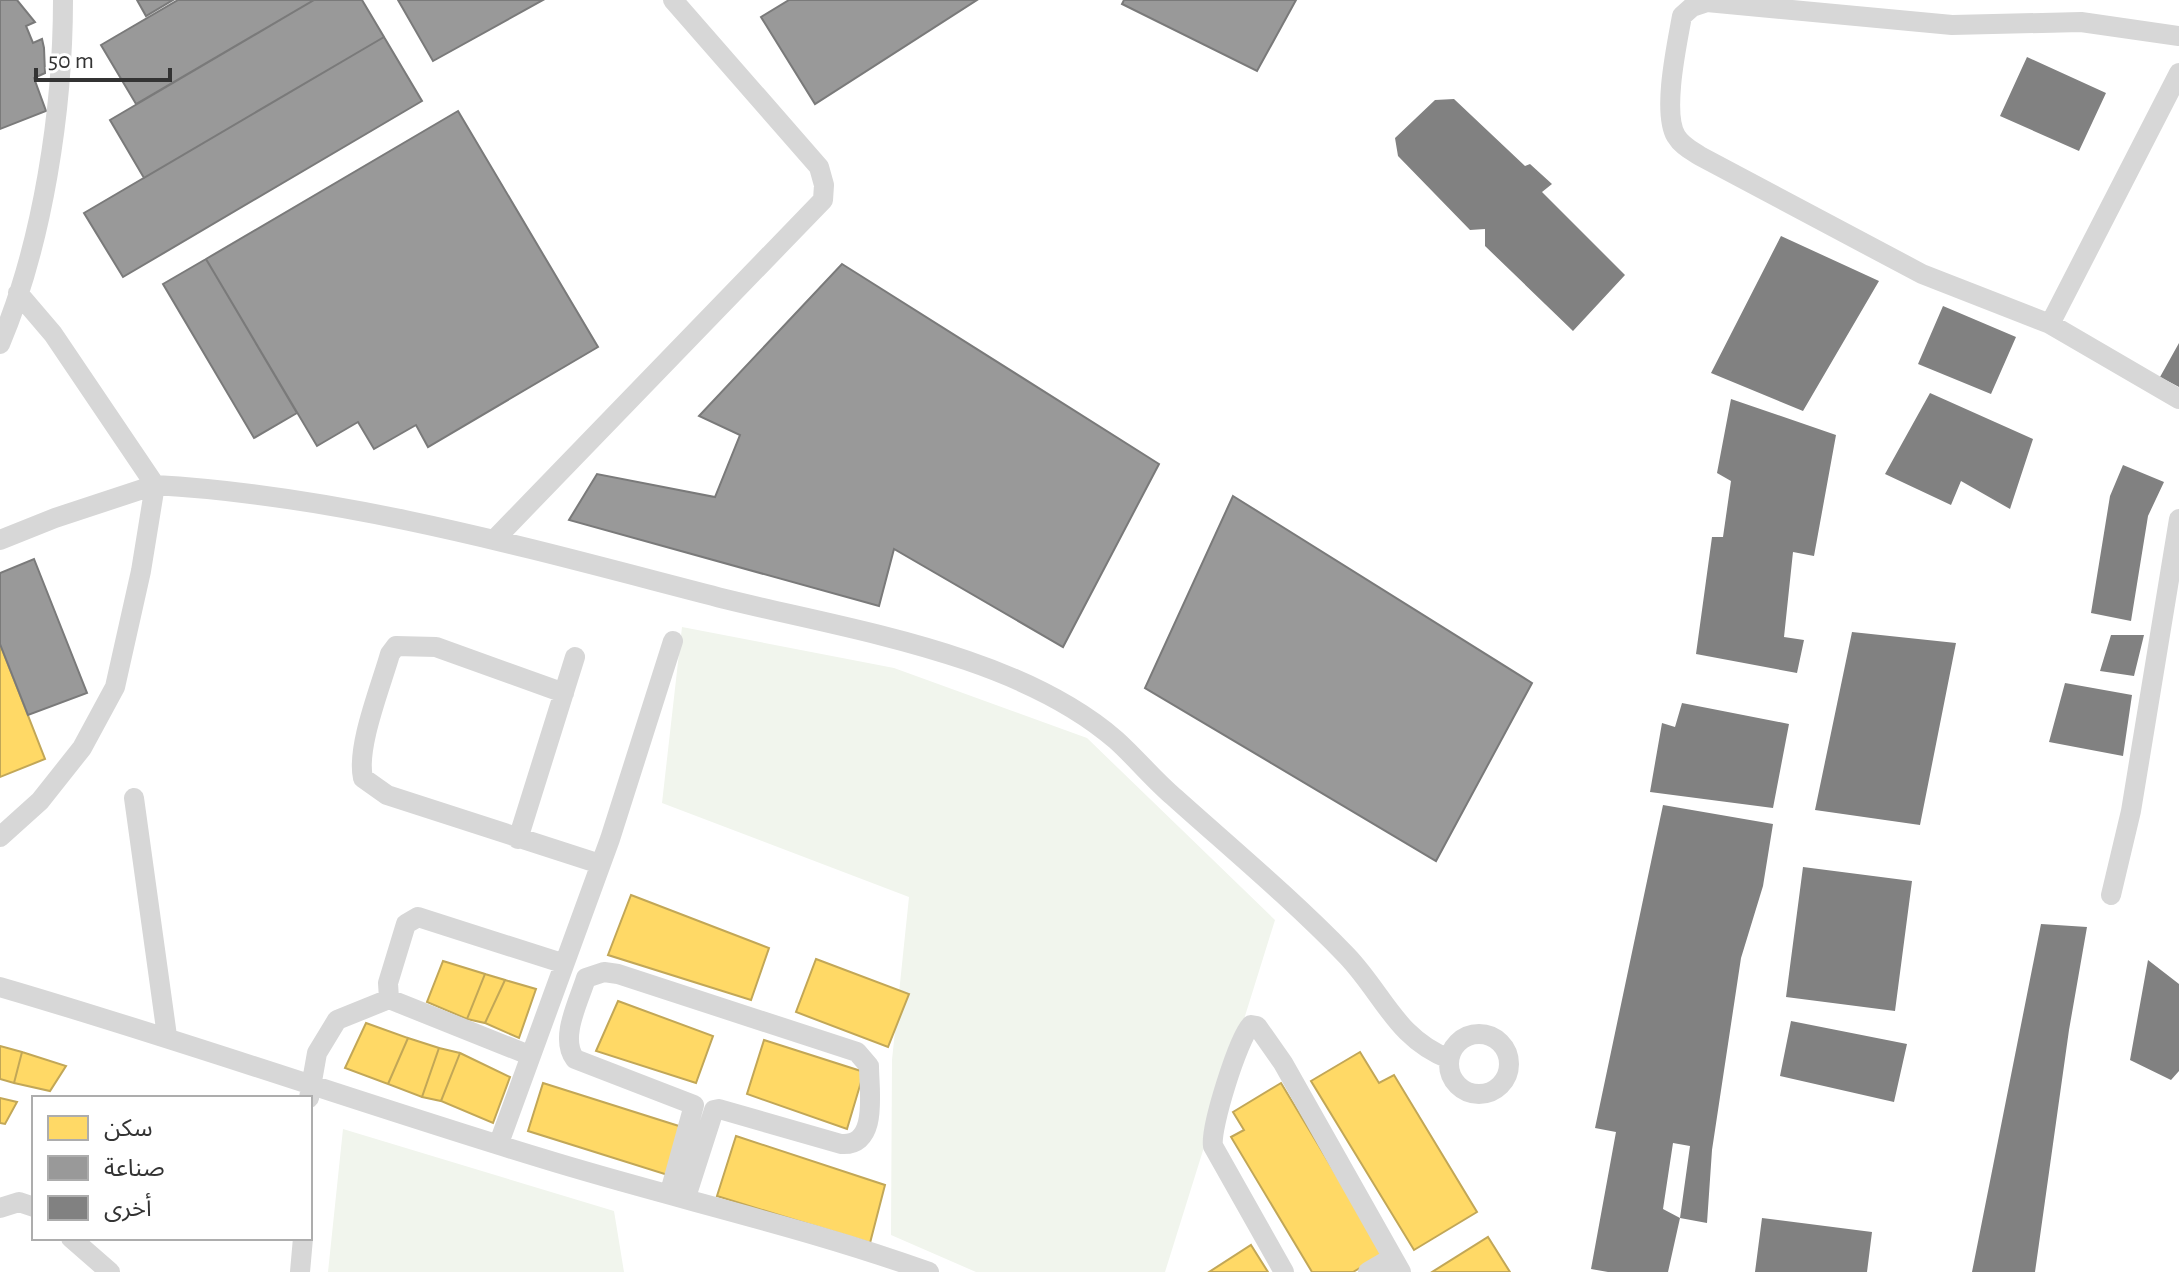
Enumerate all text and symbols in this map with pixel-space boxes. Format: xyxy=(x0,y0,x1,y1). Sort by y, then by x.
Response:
scale bar xyxy=(36,32,170,82)
text: 50 m xyxy=(48,49,94,73)
legend xyxy=(32,1096,312,1240)
text: سكن xyxy=(104,1117,153,1141)
text: صناعة xyxy=(104,1157,165,1181)
text: أخرى xyxy=(104,1192,152,1222)

